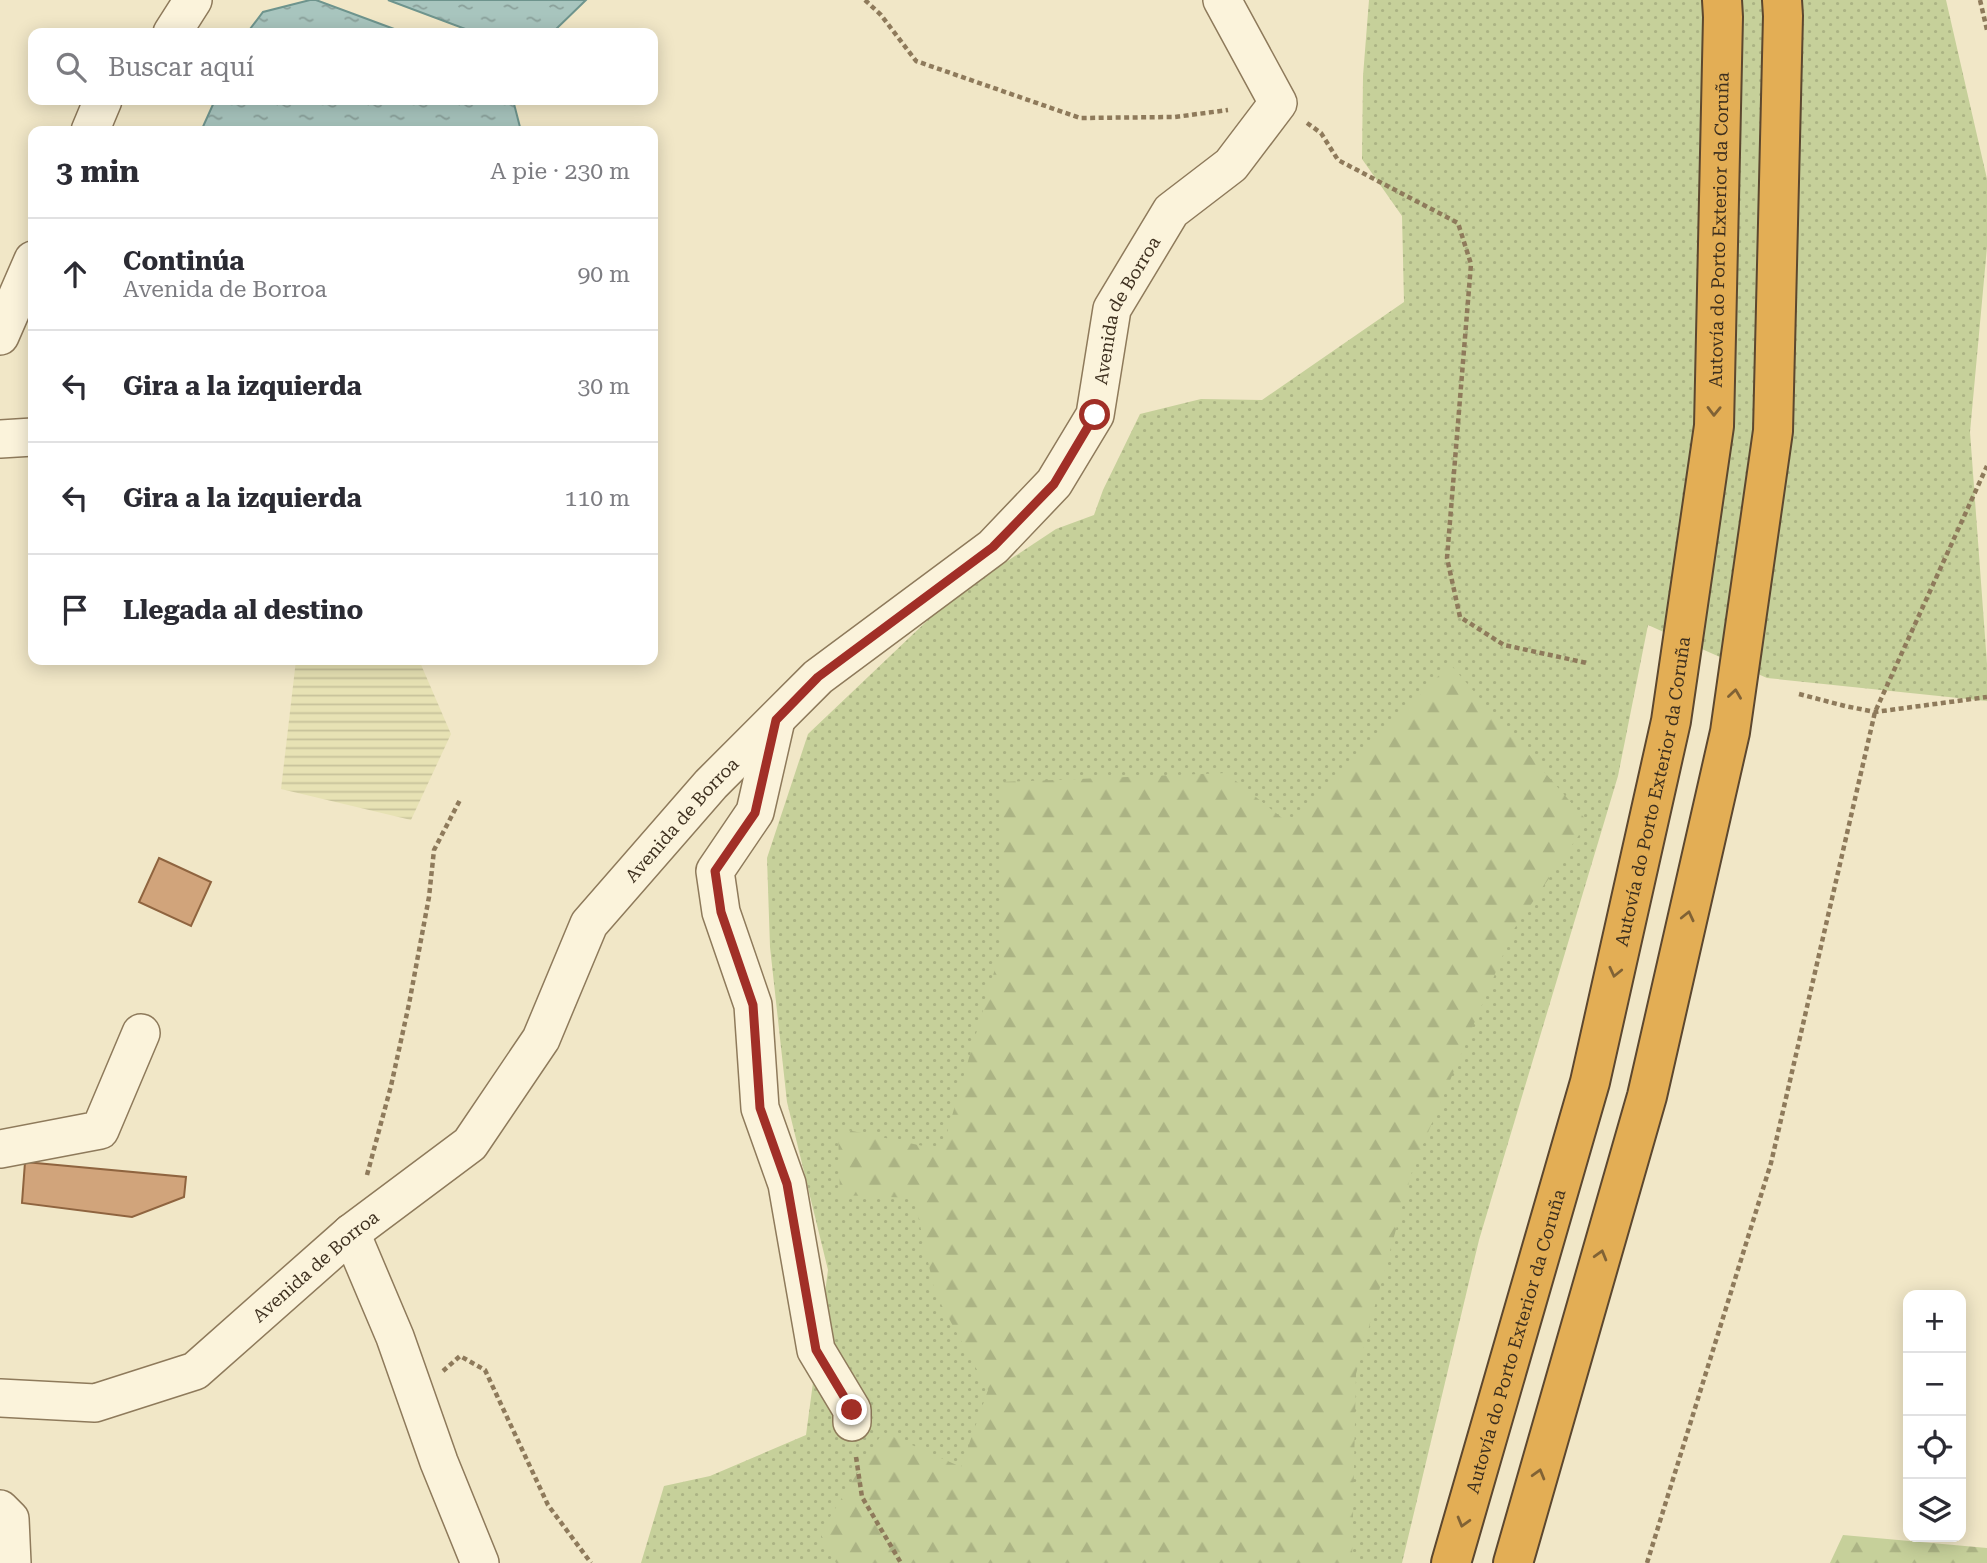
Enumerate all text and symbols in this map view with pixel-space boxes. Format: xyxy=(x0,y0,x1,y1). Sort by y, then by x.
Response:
search box xyxy=(28,28,658,105)
icon: search xyxy=(52,48,90,86)
text: Buscar aquí xyxy=(108,52,254,82)
street label: Autovía do Porto Exterior da Coruña xyxy=(1704,72,1732,388)
text: 3 min xyxy=(56,154,139,189)
text: A pie · 230 m xyxy=(490,158,630,185)
street label: Avenida de Borroa xyxy=(1090,232,1164,386)
text: Continúa xyxy=(123,246,245,276)
icon: ahead xyxy=(56,255,94,293)
text: 90 m xyxy=(577,261,630,288)
text: Avenida de Borroa xyxy=(123,276,327,303)
icon: left xyxy=(56,367,94,405)
text: Gira a la izquierda xyxy=(123,371,362,401)
text: 30 m xyxy=(577,373,630,400)
route start xyxy=(1079,399,1110,430)
one-way arrow xyxy=(1707,406,1722,417)
icon: left xyxy=(56,479,94,517)
text: Gira a la izquierda xyxy=(123,483,362,513)
text: 110 m xyxy=(565,485,630,512)
icon: arrive xyxy=(56,591,94,629)
text: Llegada al destino xyxy=(123,595,363,625)
street label: Autovía do Porto Exterior da Coruña xyxy=(1610,635,1694,948)
one-way arrow xyxy=(1728,688,1743,700)
street label: Avenida de Borroa xyxy=(620,753,742,886)
one-way arrow xyxy=(1680,910,1694,922)
one-way arrow xyxy=(1608,966,1623,978)
street label: Autovía do Porto Exterior da Coruña xyxy=(1461,1186,1569,1496)
street label: Avenida de Borroa xyxy=(248,1206,383,1326)
one-way arrow xyxy=(1593,1249,1608,1261)
map controls xyxy=(1903,1290,1966,1542)
button: + xyxy=(1903,1290,1966,1353)
button: − xyxy=(1903,1353,1966,1416)
route end xyxy=(836,1394,867,1425)
button: locate xyxy=(1903,1416,1966,1479)
one-way arrow xyxy=(1530,1468,1545,1480)
button: layers xyxy=(1903,1479,1966,1542)
one-way arrow xyxy=(1457,1516,1471,1528)

